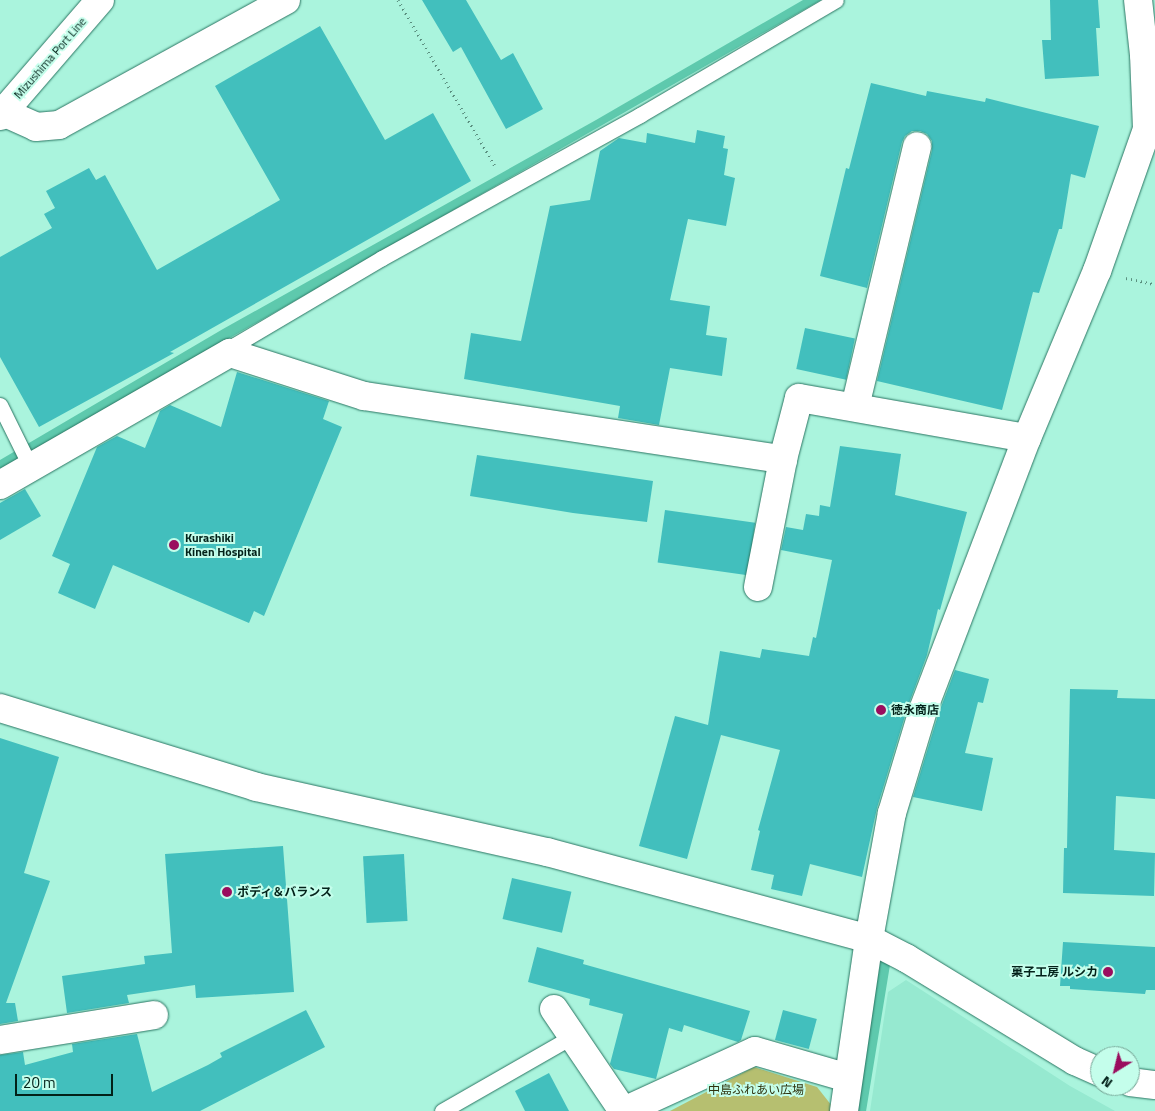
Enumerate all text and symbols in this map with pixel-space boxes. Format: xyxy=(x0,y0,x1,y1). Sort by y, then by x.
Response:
street label: Mizushima Port Line xyxy=(11,14,89,102)
place label: Kurashiki Kinen Hospital xyxy=(185,531,261,559)
marker: Kurashiki Kinen Hospital xyxy=(167,538,181,552)
place label: 徳永商店 xyxy=(891,703,939,717)
marker: 徳永商店 xyxy=(875,704,887,716)
place label: ボディ＆バランス xyxy=(237,885,333,899)
marker: ボディ＆バランス xyxy=(221,886,233,898)
place label: 菓子工房 ルシカ xyxy=(1011,965,1098,979)
marker: 菓子工房 ルシカ xyxy=(1102,966,1114,978)
north arrow xyxy=(1090,1046,1140,1096)
scale bar xyxy=(18,1064,115,1096)
text: 20 m xyxy=(23,1071,56,1094)
text: N xyxy=(1096,1071,1117,1094)
park label: 中島ふれあい広場 xyxy=(708,1083,804,1097)

